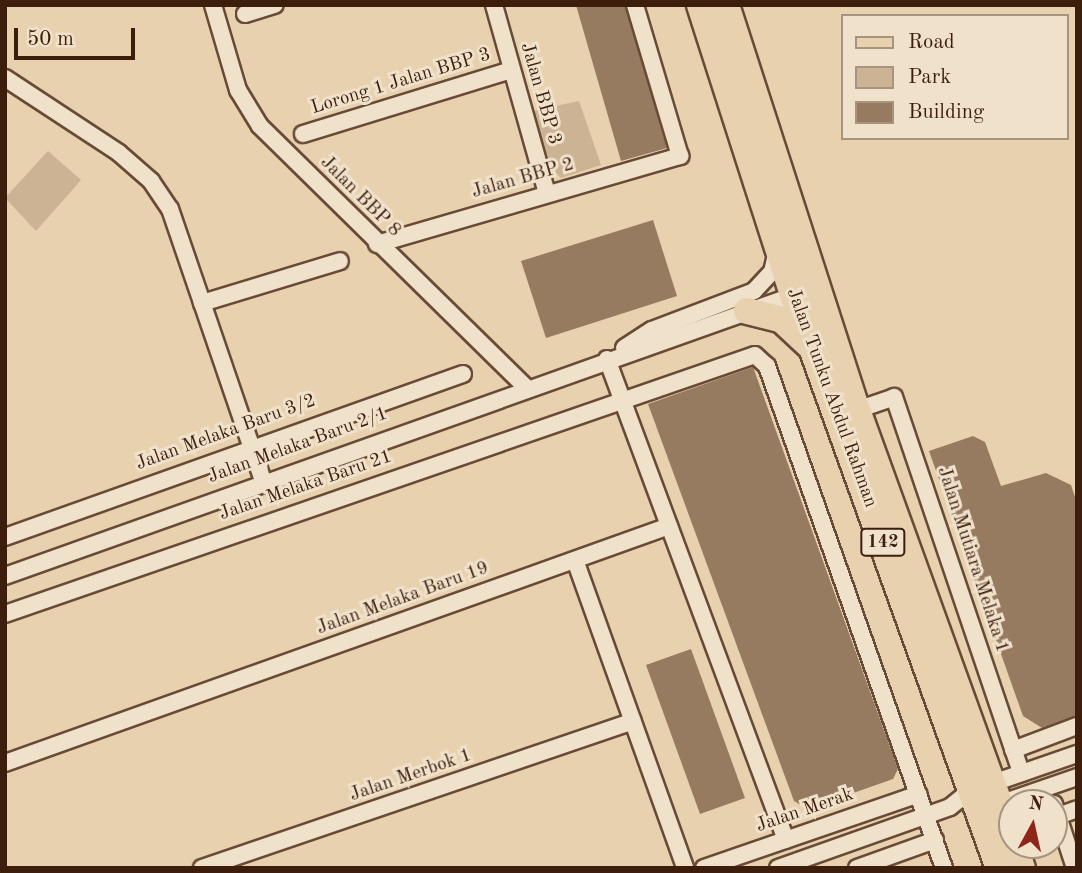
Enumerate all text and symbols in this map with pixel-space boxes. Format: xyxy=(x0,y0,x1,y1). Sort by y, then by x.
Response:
scale bar xyxy=(18,14,138,58)
legend xyxy=(841,14,1068,140)
text: 50 m xyxy=(27,29,74,50)
text: Road xyxy=(908,32,955,53)
street label: Jalan BBP 3 xyxy=(515,40,565,148)
street label: Lorong 1 Jalan BBP 3 xyxy=(308,44,494,120)
text: Park xyxy=(908,67,951,88)
text: Building xyxy=(908,102,984,123)
street label: Jalan BBP 8 xyxy=(315,152,405,242)
street label: Jalan BBP 2 xyxy=(469,154,577,204)
street label: Jalan Tunku Abdul Rahman xyxy=(781,285,881,511)
street label: Jalan Melaka Baru 3/2 xyxy=(133,390,319,476)
street label: Jalan Melaka Baru 2/1 xyxy=(205,403,391,489)
street label: Jalan Melaka Baru 21 xyxy=(217,446,395,526)
street label: Jalan Mutiara Melaka 1 xyxy=(931,464,1013,656)
road number: 142 xyxy=(860,528,906,556)
street label: Jalan Melaka Baru 19 xyxy=(314,557,492,641)
street label: Jalan Merbok 1 xyxy=(347,744,475,808)
street label: Jalan Merak xyxy=(753,784,857,838)
north arrow xyxy=(998,789,1068,859)
text: N xyxy=(1027,794,1044,815)

